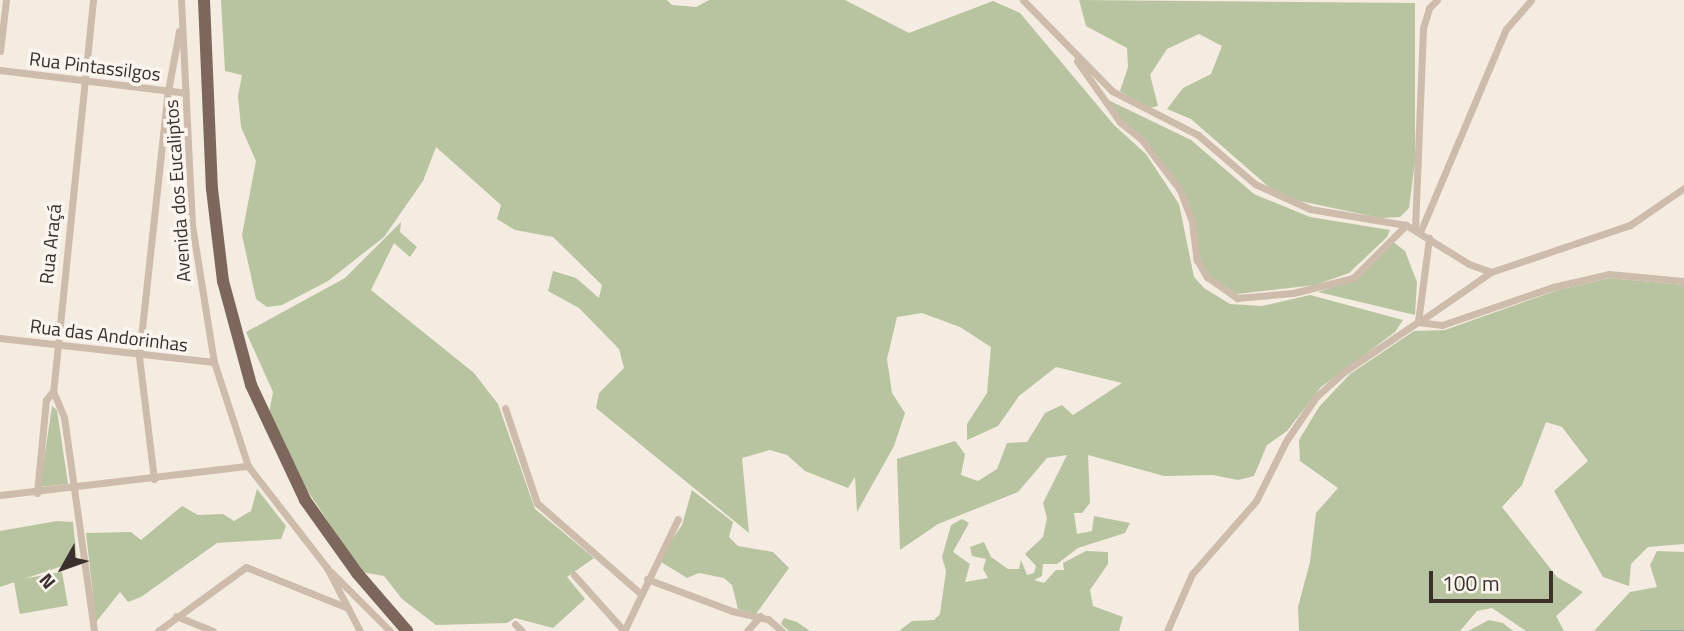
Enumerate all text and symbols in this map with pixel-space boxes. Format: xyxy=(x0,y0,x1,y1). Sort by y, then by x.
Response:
street label: Rua Pintassilgos xyxy=(28,47,162,85)
street label: Avenida dos Eucaliptos xyxy=(159,99,195,283)
street label: Rua Araçá xyxy=(34,203,66,285)
street label: Rua das Andorinhas xyxy=(29,314,189,356)
north arrow xyxy=(28,533,98,603)
scale bar xyxy=(1432,558,1556,602)
text: N xyxy=(31,567,62,596)
text: 100 m xyxy=(1442,567,1499,599)

